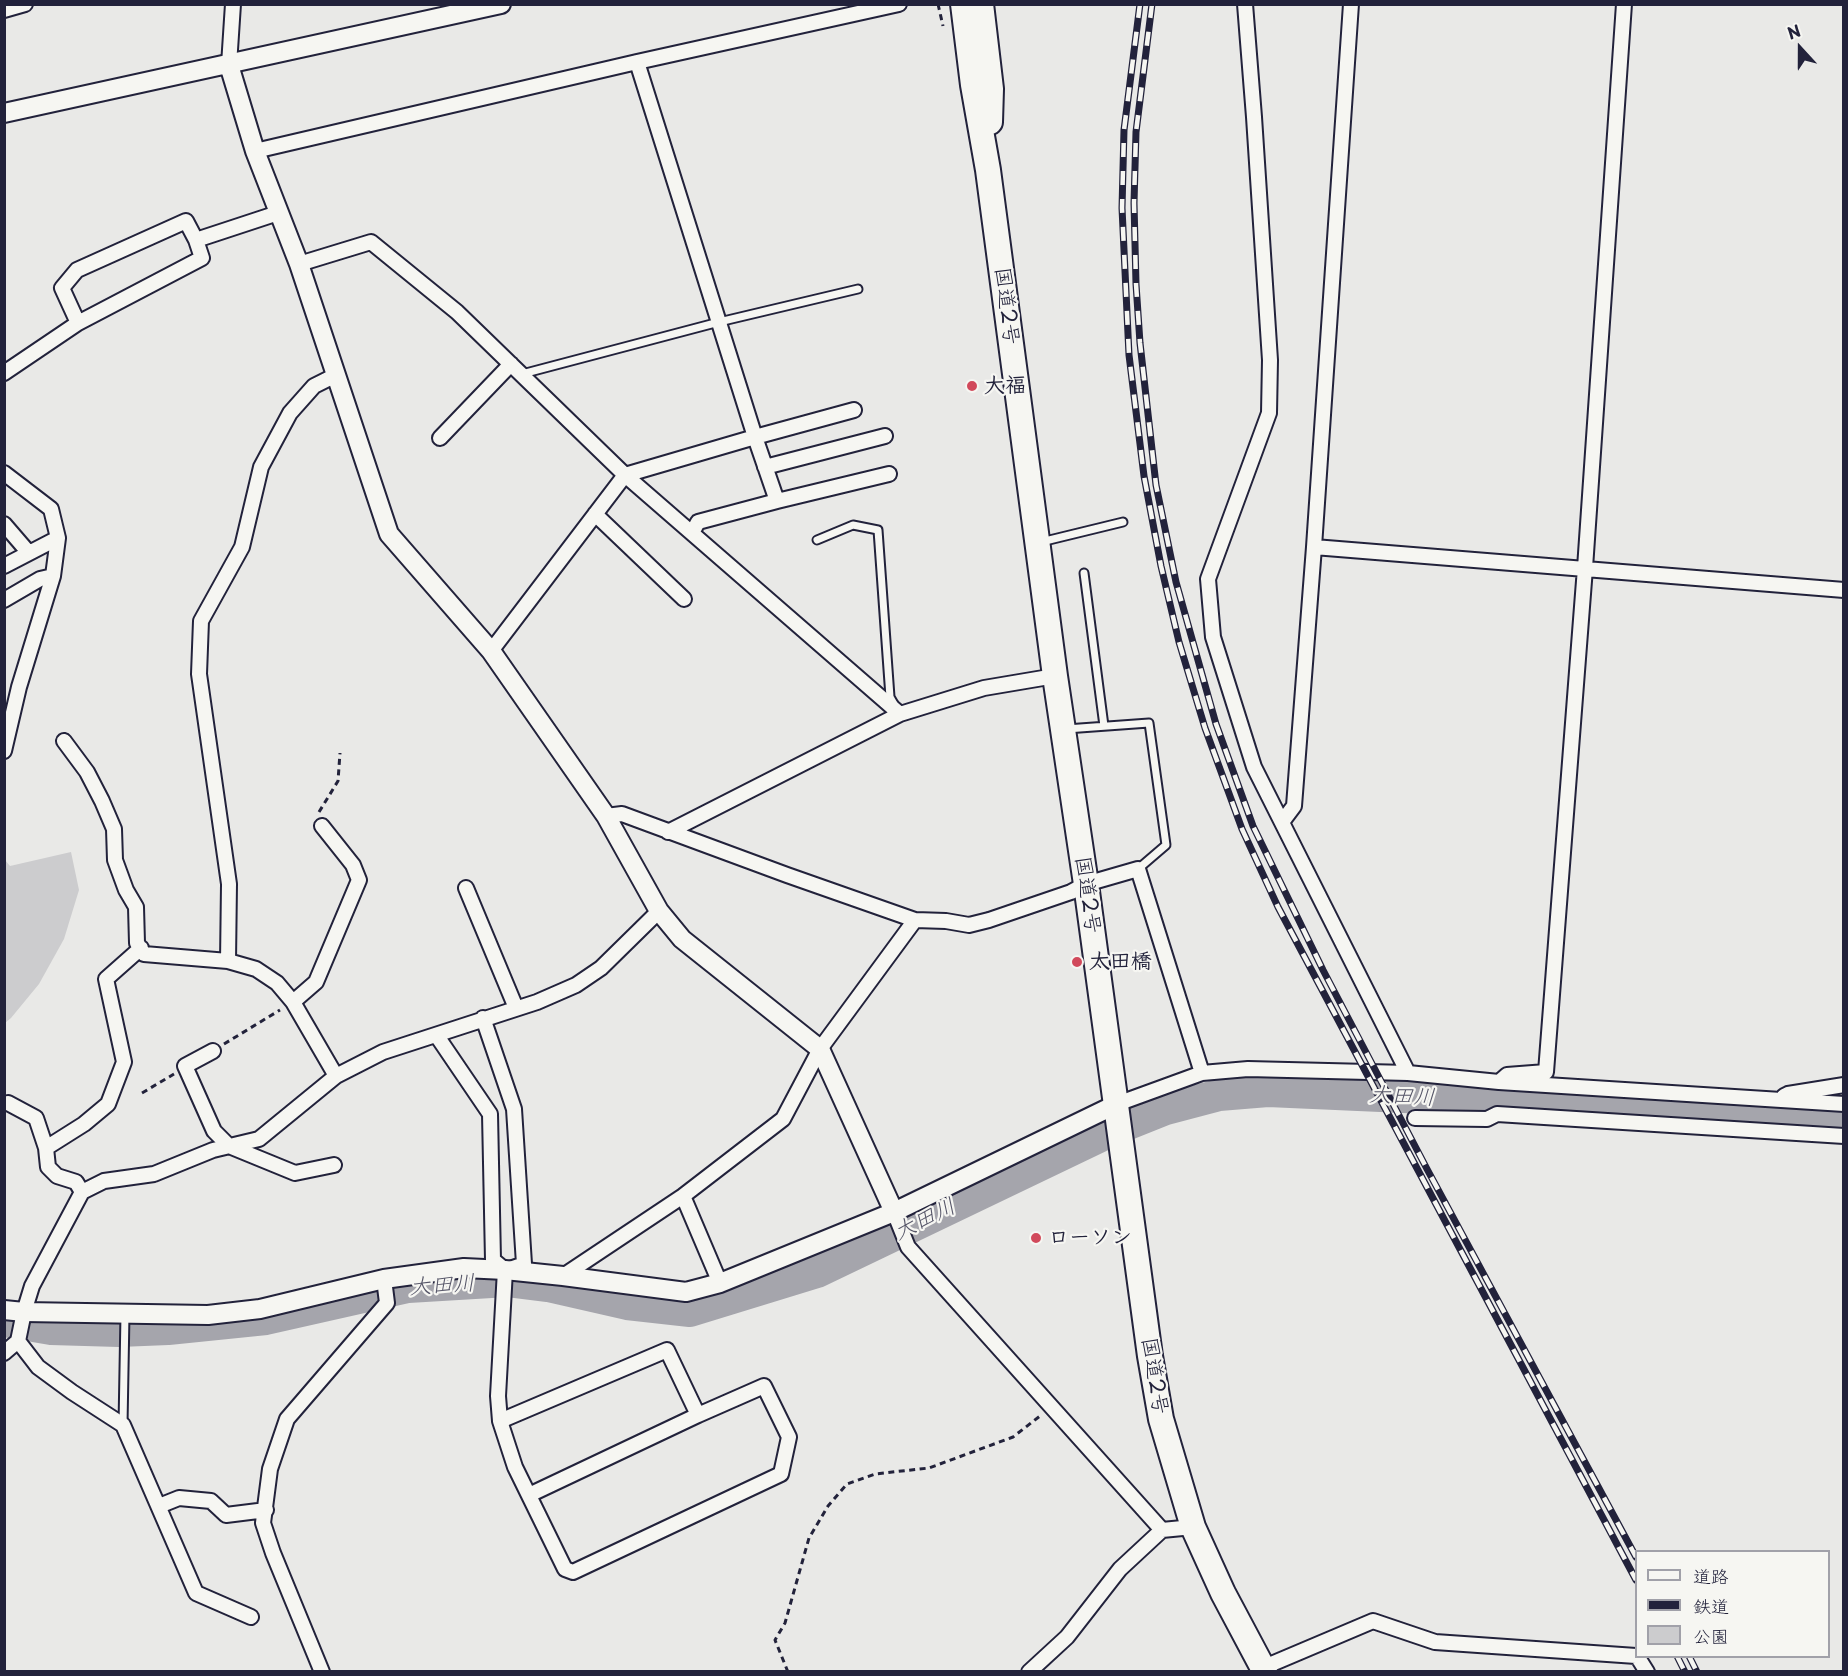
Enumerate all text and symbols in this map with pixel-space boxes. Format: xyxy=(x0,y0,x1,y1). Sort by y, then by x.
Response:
north arrow xyxy=(1770,18,1830,78)
text: N xyxy=(1783,18,1804,45)
street label: 国道2号 xyxy=(989,266,1023,346)
place label: 大福 xyxy=(984,373,1026,399)
marker: 大福 xyxy=(965,379,979,393)
street label: 国道2号 xyxy=(1069,855,1105,935)
place label: 太田橋 xyxy=(1089,949,1152,975)
marker: 太田橋 xyxy=(1070,955,1084,969)
water label: 大田川 xyxy=(1368,1082,1436,1112)
water label: 大田川 xyxy=(890,1194,960,1246)
place label: ローソン xyxy=(1048,1225,1132,1251)
marker: ローソン xyxy=(1029,1231,1043,1245)
water label: 大田川 xyxy=(408,1271,476,1301)
street label: 国道2号 xyxy=(1135,1336,1173,1416)
legend xyxy=(1635,1550,1830,1658)
text: 道路 xyxy=(1693,1562,1729,1589)
text: 鉄道 xyxy=(1693,1592,1729,1619)
text: 公園 xyxy=(1693,1622,1729,1649)

